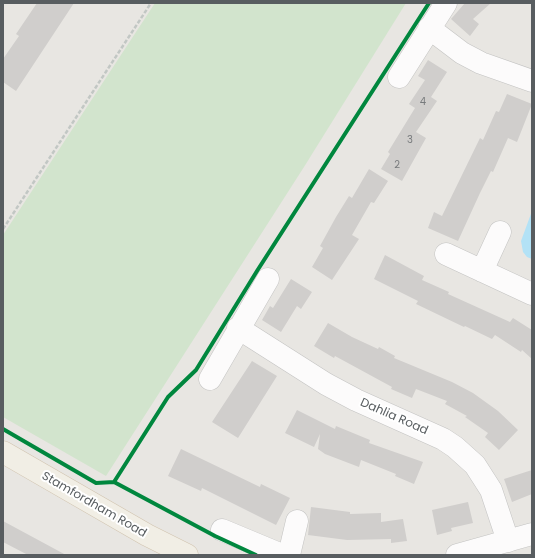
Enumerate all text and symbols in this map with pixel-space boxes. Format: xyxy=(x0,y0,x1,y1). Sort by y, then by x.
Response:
house number: 4 xyxy=(420,96,426,108)
house number: 3 xyxy=(407,134,413,146)
house number: 2 xyxy=(394,159,400,171)
street label: Dahlia Road xyxy=(358,396,430,438)
street label: Stamfordham Road xyxy=(39,469,149,541)

